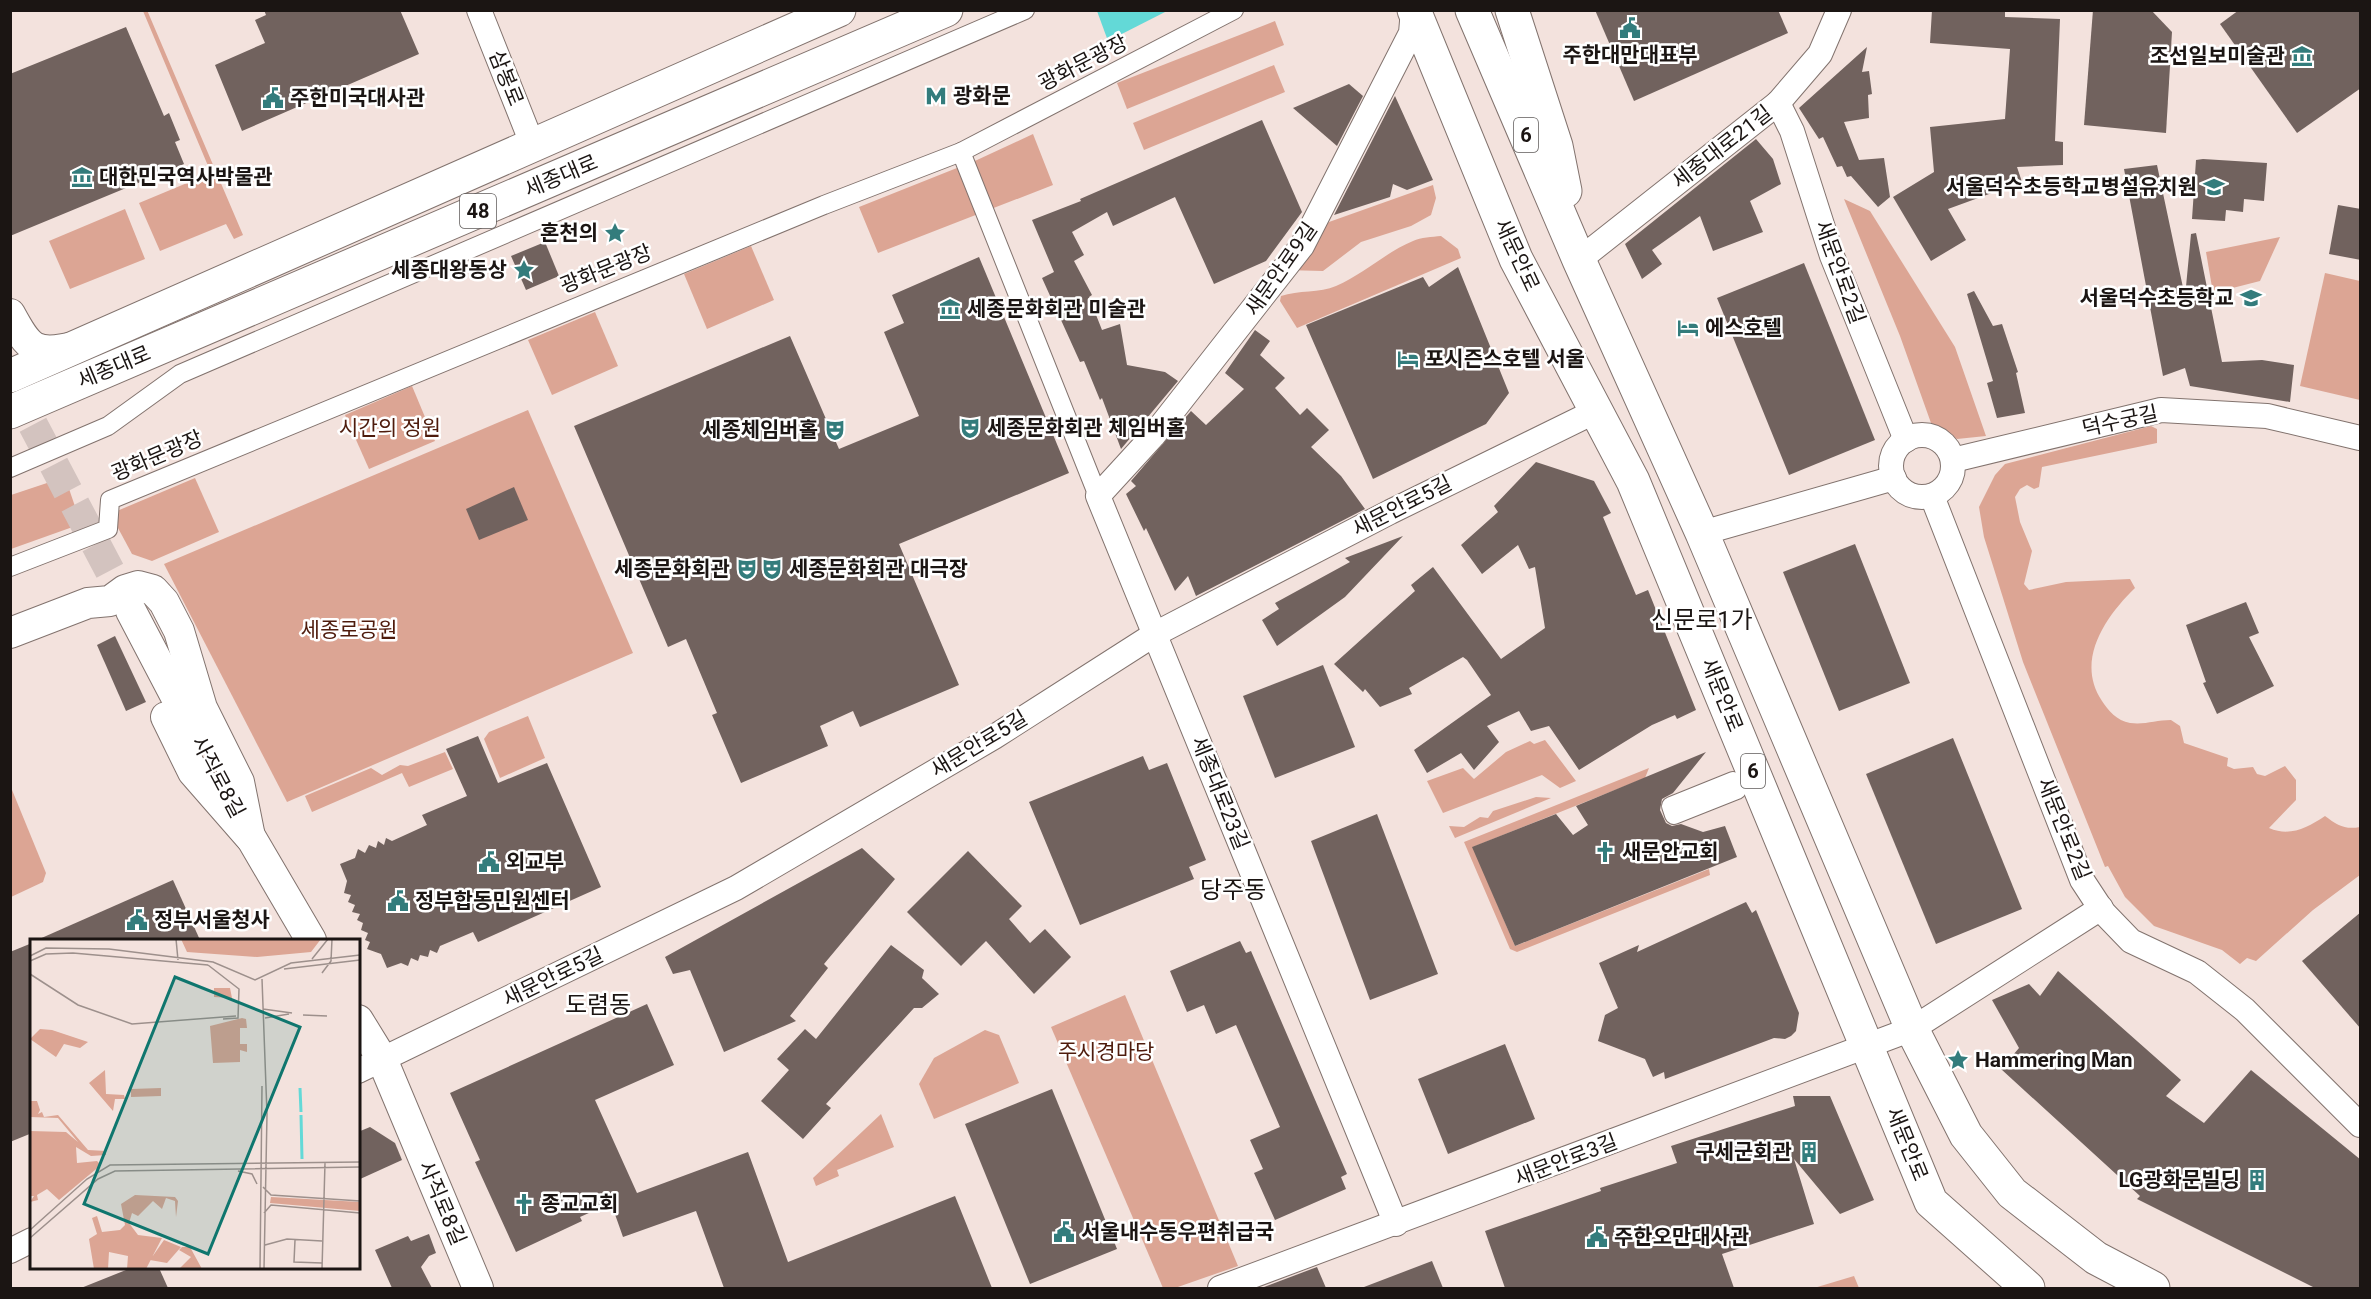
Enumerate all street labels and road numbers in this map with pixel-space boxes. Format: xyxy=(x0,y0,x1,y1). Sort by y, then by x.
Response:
street label: 광화문광장 xyxy=(1035,30,1131,96)
street label: 삼봉로 xyxy=(484,47,528,109)
street label: 세종대로21길 xyxy=(1667,101,1777,193)
road number: 6 xyxy=(1514,118,1538,152)
street label: 세종대로 xyxy=(521,150,601,202)
road number: 48 xyxy=(460,194,496,228)
street label: 새문안로 xyxy=(1490,215,1544,295)
street label: 새문안로2길 xyxy=(1810,217,1870,327)
street label: 새문안로9길 xyxy=(1240,218,1322,320)
street label: 광화문광장 xyxy=(557,240,655,298)
street label: 세종대로 xyxy=(74,341,154,393)
street label: 덕수궁길 xyxy=(2080,401,2160,441)
street label: 광화문광장 xyxy=(108,426,206,486)
street label: 새문안로5길 xyxy=(1348,471,1456,541)
street label: 새문안로 xyxy=(1696,655,1748,735)
street label: 새문안로5길 xyxy=(926,706,1032,782)
street label: 사직로8길 xyxy=(186,732,250,822)
street label: 세종대로23길 xyxy=(1186,733,1254,853)
road number: 6 xyxy=(1741,754,1765,788)
street label: 새문안로2길 xyxy=(2033,774,2095,884)
street label: 새문안로5길 xyxy=(499,942,607,1012)
street label: 새문안로 xyxy=(1881,1104,1933,1184)
street label: 새문안로3길 xyxy=(1511,1129,1621,1191)
street label: 사직로8길 xyxy=(414,1157,470,1249)

